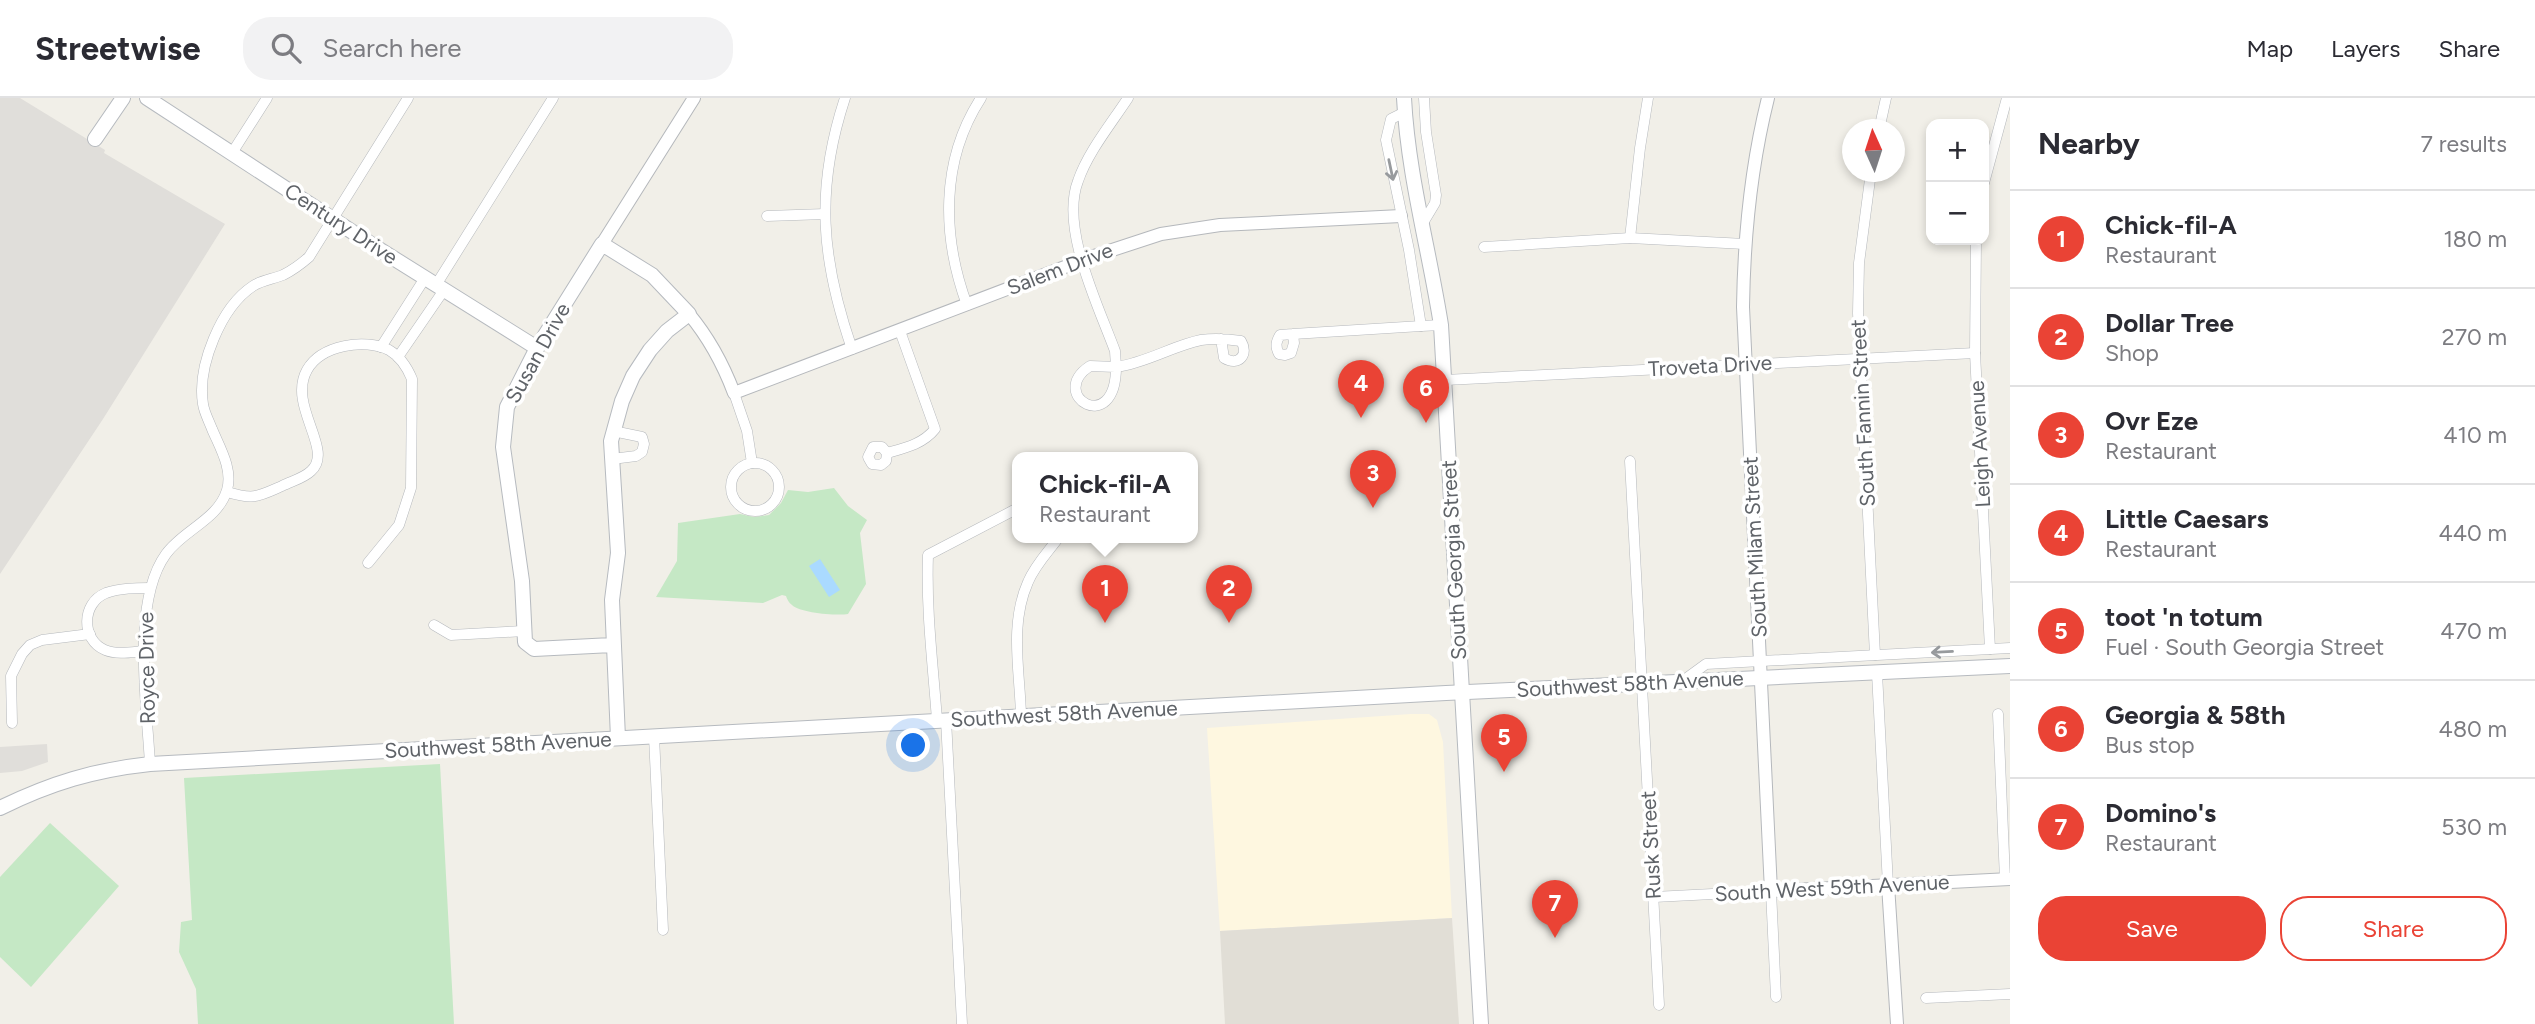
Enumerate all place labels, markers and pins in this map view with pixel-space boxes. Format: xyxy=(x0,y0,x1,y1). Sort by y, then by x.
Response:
pin: 4 xyxy=(1338,360,1384,418)
pin: 6 xyxy=(1403,365,1449,423)
pin: 3 xyxy=(1350,450,1396,508)
pin: 1 xyxy=(1082,565,1128,623)
pin: 2 xyxy=(1206,565,1252,623)
pin: 5 xyxy=(1481,714,1527,772)
pin: 7 xyxy=(1532,880,1578,938)

